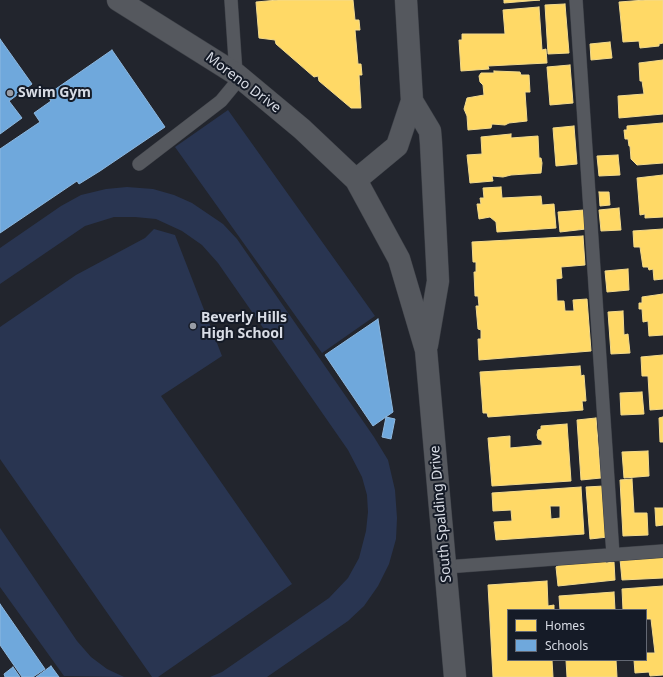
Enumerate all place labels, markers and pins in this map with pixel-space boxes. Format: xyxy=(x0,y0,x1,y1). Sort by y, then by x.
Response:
place label: Swim Gym xyxy=(18,85,91,101)
marker: Swim Gym xyxy=(5,88,15,98)
place label: Beverly Hills High School xyxy=(201,310,287,342)
marker: Beverly Hills High School xyxy=(188,321,198,331)

